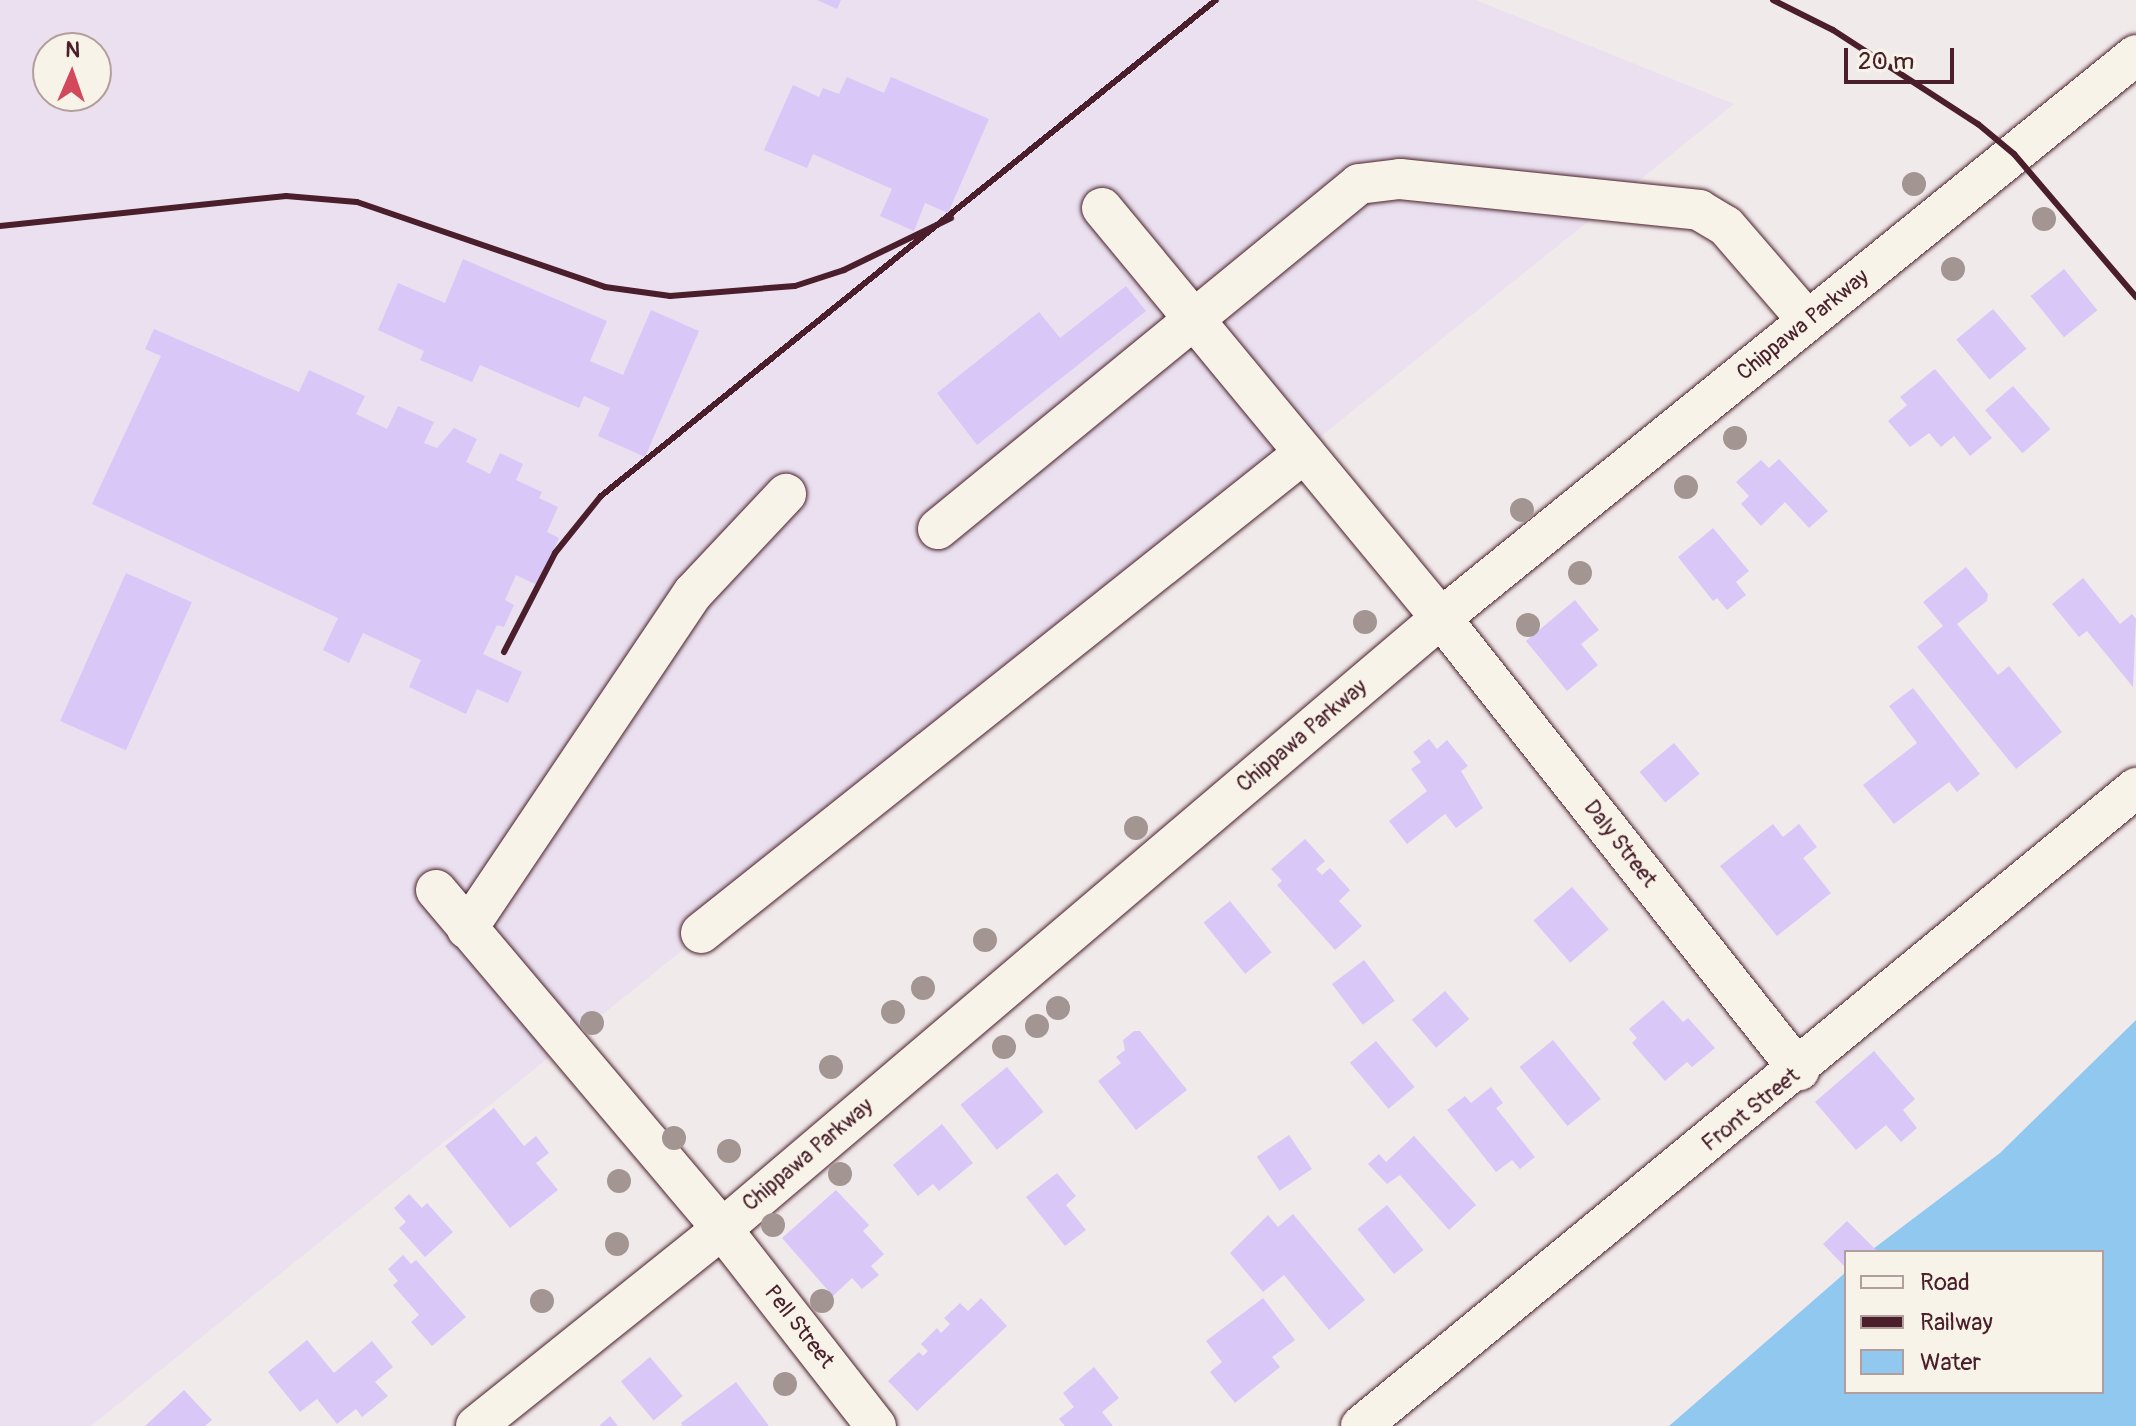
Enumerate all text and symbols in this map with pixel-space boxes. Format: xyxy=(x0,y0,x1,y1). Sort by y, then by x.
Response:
north arrow xyxy=(32,32,112,112)
scale bar xyxy=(1848,32,1958,82)
text: N xyxy=(65,36,81,64)
text: 20 m xyxy=(1858,47,1914,76)
street label: Chippawa Parkway xyxy=(1732,264,1874,386)
street label: Chippawa Parkway xyxy=(1232,674,1372,798)
street label: Daly Street xyxy=(1578,795,1662,893)
street label: Front Street xyxy=(1697,1063,1805,1157)
street label: Chippawa Parkway xyxy=(738,1093,878,1217)
legend xyxy=(1844,1250,2104,1394)
text: Road xyxy=(1920,1268,1970,1297)
street label: Pell Street xyxy=(758,1280,840,1374)
text: Railway xyxy=(1920,1308,1993,1337)
text: Water xyxy=(1920,1348,1981,1377)

